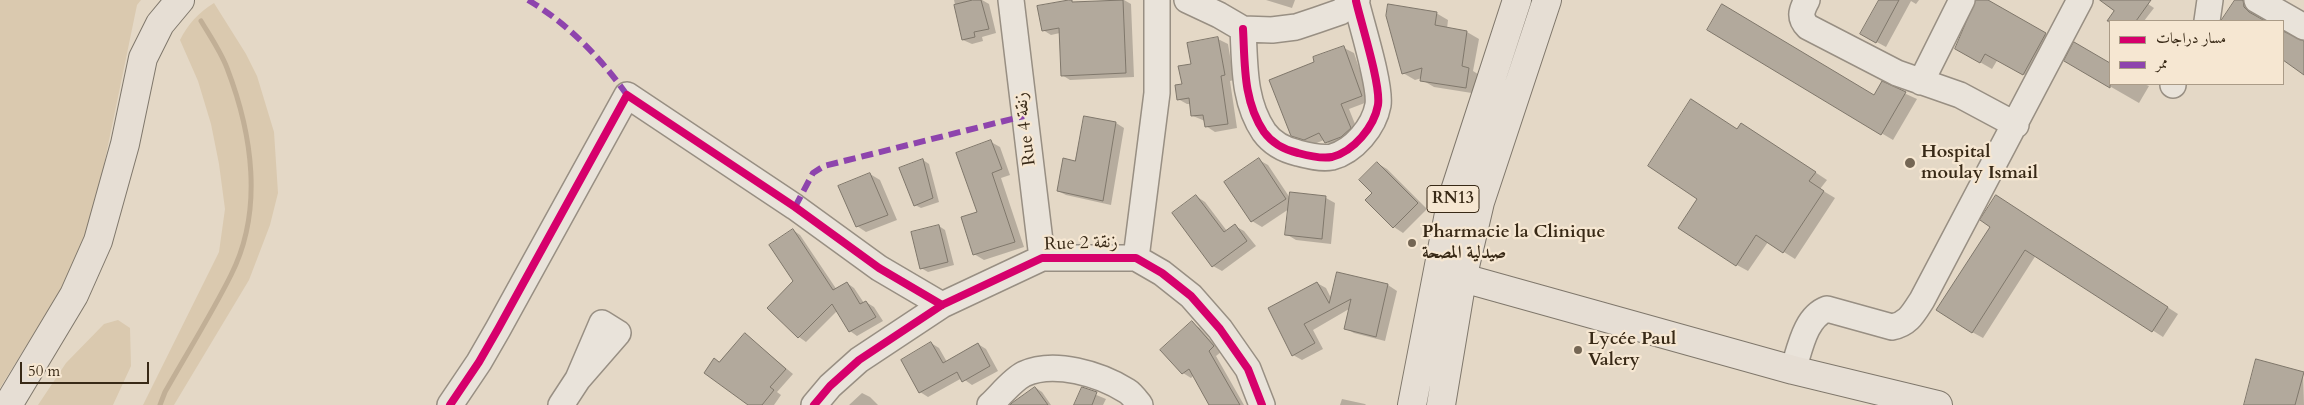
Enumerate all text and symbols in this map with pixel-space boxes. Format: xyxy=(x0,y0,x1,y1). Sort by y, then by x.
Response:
legend xyxy=(2109,20,2284,85)
text: مسار دراجات xyxy=(2156,28,2226,48)
text: ممر xyxy=(2156,53,2168,73)
street label: Rue 4 زنقة xyxy=(1011,91,1041,167)
place label: Hospital moulay Ismail xyxy=(1921,142,2038,184)
marker: Hospital moulay Ismail xyxy=(1903,156,1917,170)
road number: RN13 xyxy=(1427,185,1479,212)
place label: Pharmacie la Clinique صيدلية المصحة xyxy=(1422,222,1605,264)
street label: Rue 2 زنقة xyxy=(1044,232,1118,256)
marker: Pharmacie la Clinique صيدلية المصحة xyxy=(1406,237,1418,249)
place label: Lycée Paul Valery xyxy=(1588,329,1676,372)
marker: Lycée Paul Valery xyxy=(1572,344,1584,356)
scale bar xyxy=(22,352,151,384)
text: 50 m xyxy=(28,361,60,381)

